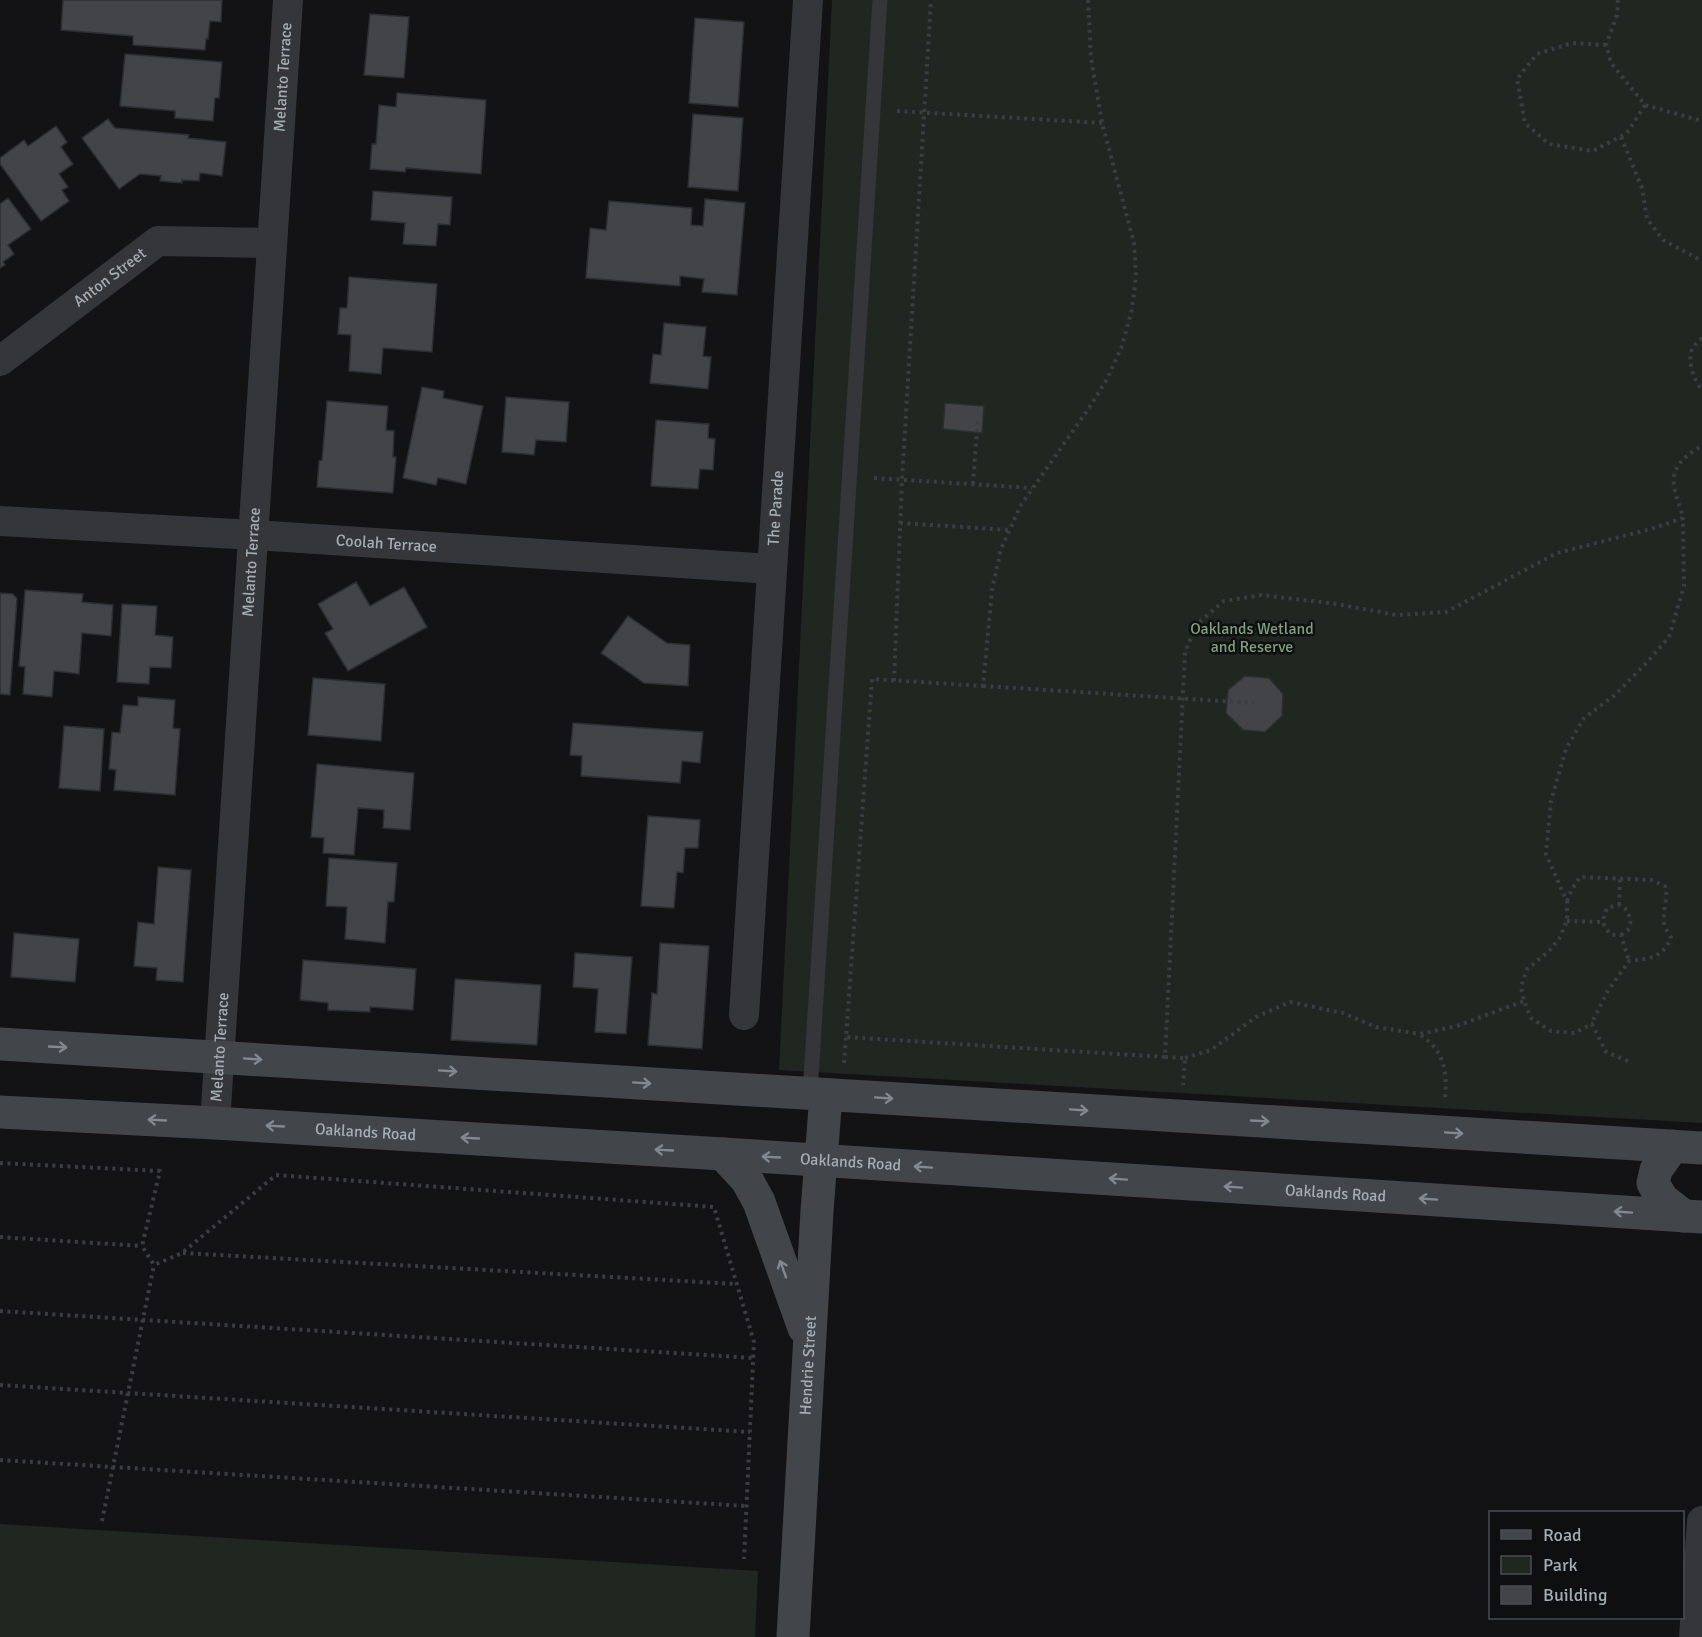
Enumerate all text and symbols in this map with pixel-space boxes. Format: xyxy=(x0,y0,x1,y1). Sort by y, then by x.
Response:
street label: Melanto Terrace xyxy=(269,22,297,133)
street label: Anton Street xyxy=(69,243,151,312)
street label: The Parade xyxy=(764,470,788,546)
street label: Melanto Terrace xyxy=(238,507,265,618)
street label: Coolah Terrace xyxy=(335,530,437,557)
park label: Oaklands Wetland and Reserve xyxy=(1190,619,1314,657)
street label: Melanto Terrace xyxy=(206,992,233,1103)
one-way arrow xyxy=(48,1042,68,1053)
one-way arrow xyxy=(243,1053,263,1064)
one-way arrow xyxy=(437,1066,457,1077)
one-way arrow xyxy=(632,1078,652,1089)
one-way arrow xyxy=(874,1093,894,1104)
one-way arrow xyxy=(1068,1105,1088,1116)
one-way arrow xyxy=(147,1114,167,1125)
one-way arrow xyxy=(1249,1116,1269,1127)
street label: Oaklands Road xyxy=(314,1119,417,1145)
one-way arrow xyxy=(266,1121,286,1132)
one-way arrow xyxy=(1444,1128,1464,1139)
one-way arrow xyxy=(460,1133,480,1144)
one-way arrow xyxy=(655,1145,675,1156)
street label: Oaklands Road xyxy=(799,1149,902,1175)
one-way arrow xyxy=(762,1152,782,1163)
one-way arrow xyxy=(914,1161,934,1172)
one-way arrow xyxy=(1109,1174,1129,1185)
street label: Oaklands Road xyxy=(1284,1180,1387,1207)
one-way arrow xyxy=(1224,1181,1244,1192)
one-way arrow xyxy=(1419,1194,1439,1205)
one-way arrow xyxy=(1613,1206,1633,1217)
one-way arrow xyxy=(777,1260,788,1279)
street label: Hendrie Street xyxy=(796,1315,821,1416)
legend xyxy=(1489,1511,1684,1619)
text: Road xyxy=(1543,1524,1582,1546)
text: Park xyxy=(1543,1554,1578,1576)
text: Building xyxy=(1543,1584,1607,1606)

